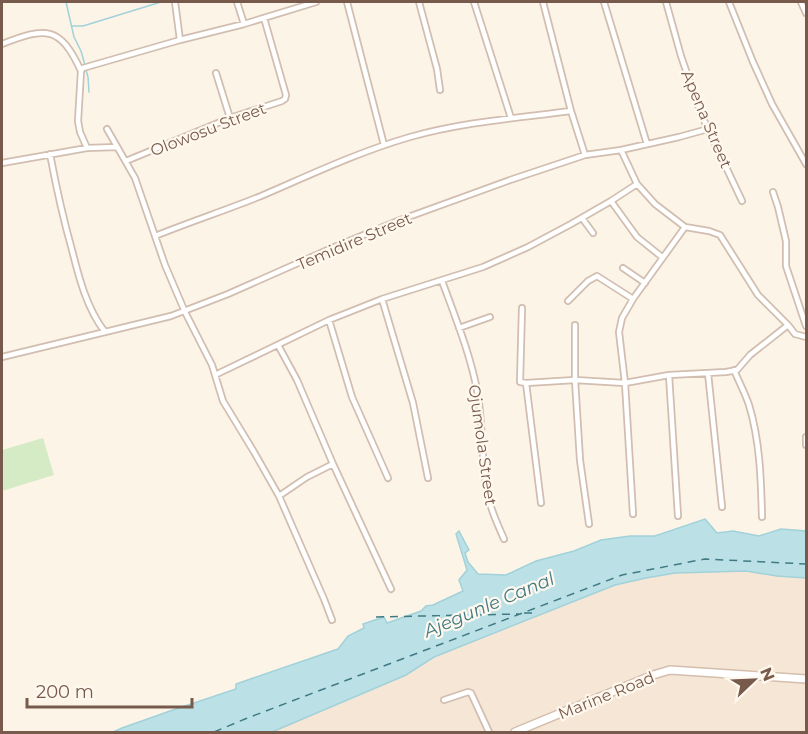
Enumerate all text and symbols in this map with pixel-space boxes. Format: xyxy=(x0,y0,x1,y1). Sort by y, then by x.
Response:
street label: Apena Street xyxy=(677,67,736,172)
street label: Olowosu Street xyxy=(148,98,269,160)
street label: Temidire Street xyxy=(294,209,415,274)
street label: Ojumola Street xyxy=(465,383,500,507)
water label: Ajegunle Canal xyxy=(419,568,558,643)
north arrow xyxy=(724,650,784,710)
text: N xyxy=(756,665,779,684)
street label: Marine Road xyxy=(555,668,657,723)
scale bar xyxy=(27,671,192,709)
text: 200 m xyxy=(36,681,94,703)

